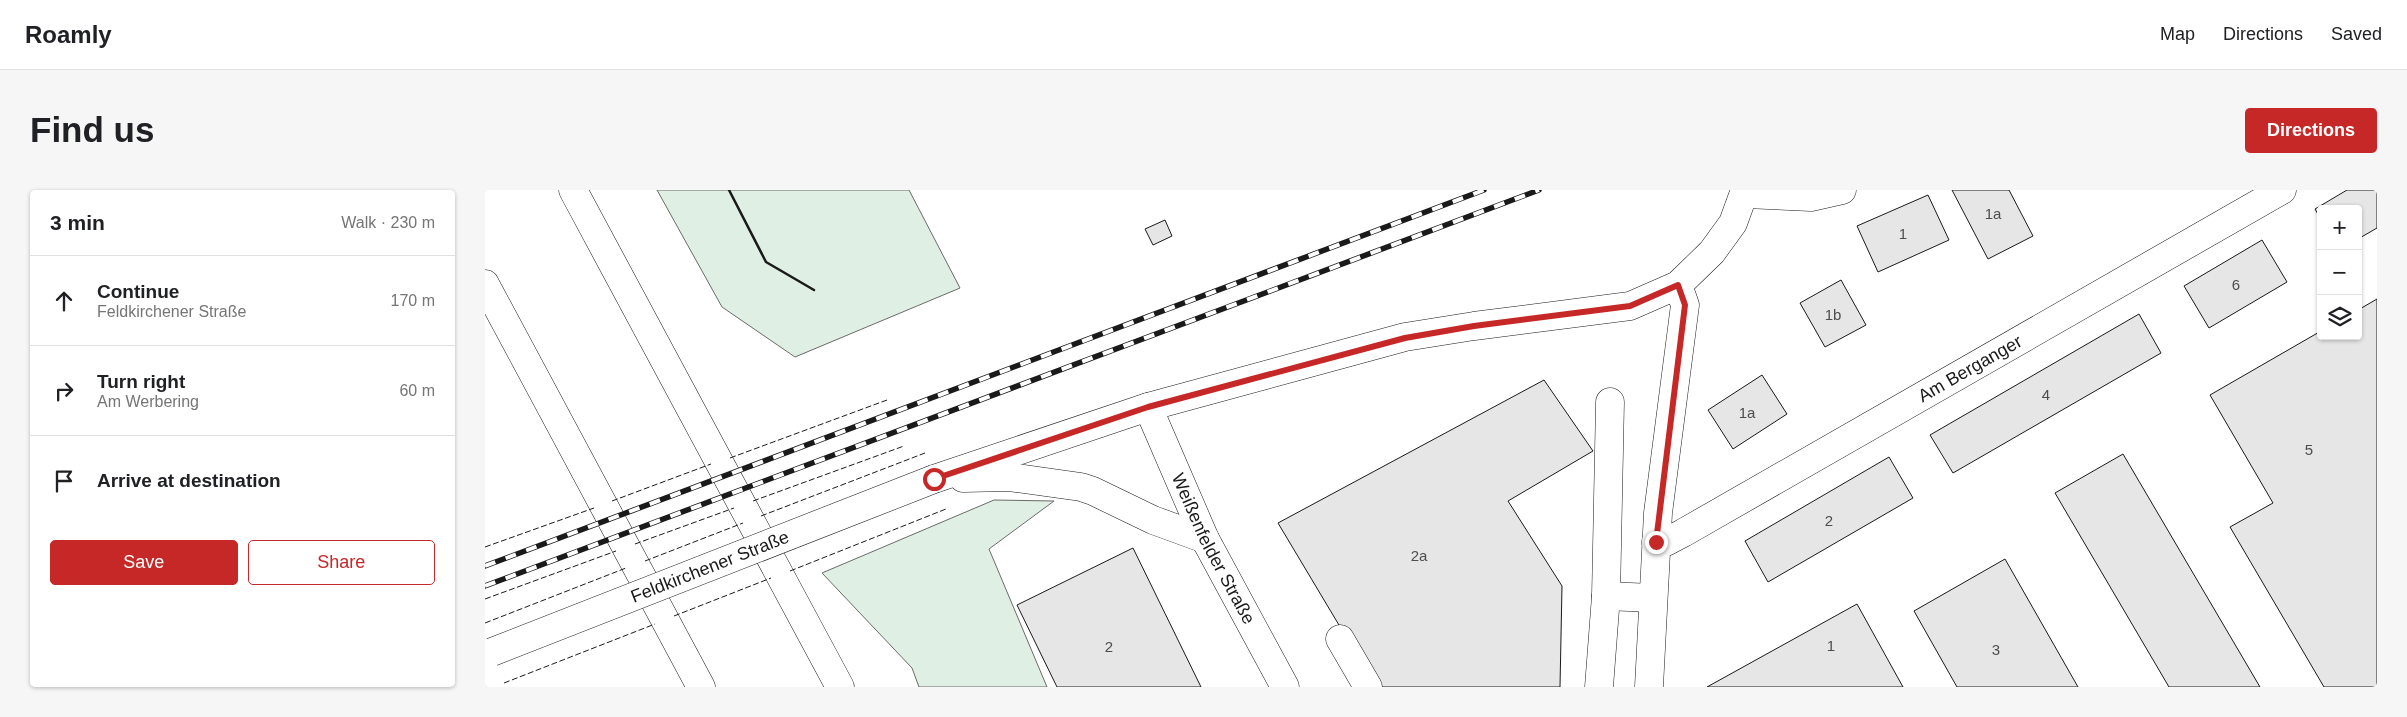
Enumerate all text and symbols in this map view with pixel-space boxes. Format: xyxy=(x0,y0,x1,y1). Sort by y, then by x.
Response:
text: Roamly xyxy=(25,21,112,48)
text: Map xyxy=(2160,24,2195,44)
text: Directions xyxy=(2223,24,2303,44)
text: Saved xyxy=(2331,24,2382,44)
button: Directions xyxy=(2245,108,2377,153)
text: Find us xyxy=(30,110,154,149)
house number: 1a xyxy=(1985,205,2002,222)
map controls xyxy=(2317,205,2362,340)
button: + xyxy=(2317,205,2362,250)
text: 3 min xyxy=(50,211,105,234)
text: Walk · 230 m xyxy=(341,214,435,231)
house number: 1 xyxy=(1899,225,1907,242)
button: − xyxy=(2317,250,2362,295)
house number: 6 xyxy=(2232,276,2240,293)
text: Continue xyxy=(97,281,179,302)
icon: ahead xyxy=(50,287,78,315)
text: 170 m xyxy=(391,292,435,309)
button: layers xyxy=(2317,295,2362,340)
text: Feldkirchener Straße xyxy=(97,303,246,320)
house number: 1b xyxy=(1825,306,1841,323)
street label: Am Berganger xyxy=(1915,331,2025,406)
text: Turn right xyxy=(97,371,185,392)
icon: right xyxy=(50,377,78,405)
text: 60 m xyxy=(399,382,435,399)
house number: 4 xyxy=(2042,386,2050,403)
text: Am Werbering xyxy=(97,393,199,410)
house number: 1a xyxy=(1739,404,1756,421)
house number: 5 xyxy=(2305,441,2313,458)
icon: arrive xyxy=(50,467,78,495)
route start xyxy=(923,468,946,491)
text: Arrive at destination xyxy=(97,470,281,491)
street label: Weißenfelder Straße xyxy=(1168,470,1259,627)
house number: 2 xyxy=(1825,512,1833,529)
street label: Feldkirchener Straße xyxy=(628,527,792,607)
route end xyxy=(1645,531,1668,554)
button: Save xyxy=(50,540,238,585)
button: Share xyxy=(248,540,435,585)
house number: 2a xyxy=(1411,547,1428,564)
house number: 1 xyxy=(1827,637,1835,654)
house number: 2 xyxy=(1105,638,1113,655)
house number: 3 xyxy=(1992,641,2000,658)

